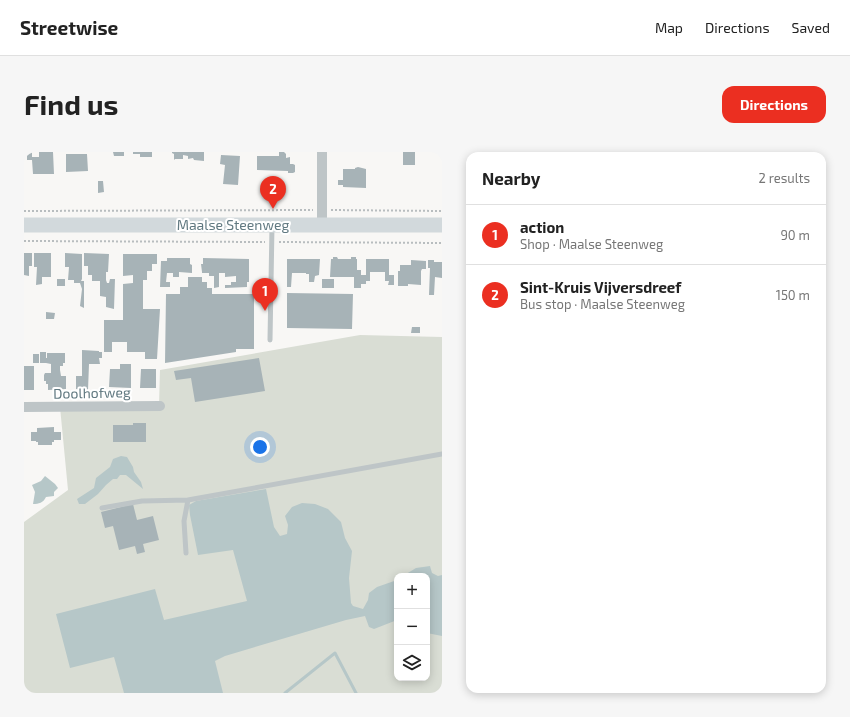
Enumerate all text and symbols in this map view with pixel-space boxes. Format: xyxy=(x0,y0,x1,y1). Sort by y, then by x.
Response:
text: Streetwise xyxy=(20,16,118,39)
text: Map xyxy=(655,19,683,36)
text: Directions xyxy=(705,19,770,36)
text: Saved xyxy=(792,19,830,36)
button: Directions xyxy=(722,86,826,123)
text: Find us xyxy=(24,87,118,121)
text: Nearby xyxy=(482,168,540,188)
text: 2 results xyxy=(758,170,810,186)
pin: 2 xyxy=(260,176,286,209)
street label: Maalse Steenweg xyxy=(177,216,290,233)
text: action xyxy=(520,218,564,236)
text: 1 xyxy=(492,227,498,243)
text: 90 m xyxy=(780,227,810,243)
text: Shop · Maalse Steenweg xyxy=(520,236,663,252)
pin: 1 xyxy=(252,278,278,311)
text: Sint-Kruis Vijversdreef xyxy=(520,278,681,296)
text: 2 xyxy=(491,287,499,303)
text: 150 m xyxy=(776,287,810,303)
text: Bus stop · Maalse Steenweg xyxy=(520,296,685,312)
street label: Doolhofweg xyxy=(53,383,131,402)
your location xyxy=(250,437,270,457)
map controls xyxy=(394,573,430,681)
button: + xyxy=(394,573,430,609)
button: − xyxy=(394,609,430,645)
button: layers xyxy=(394,645,430,681)

